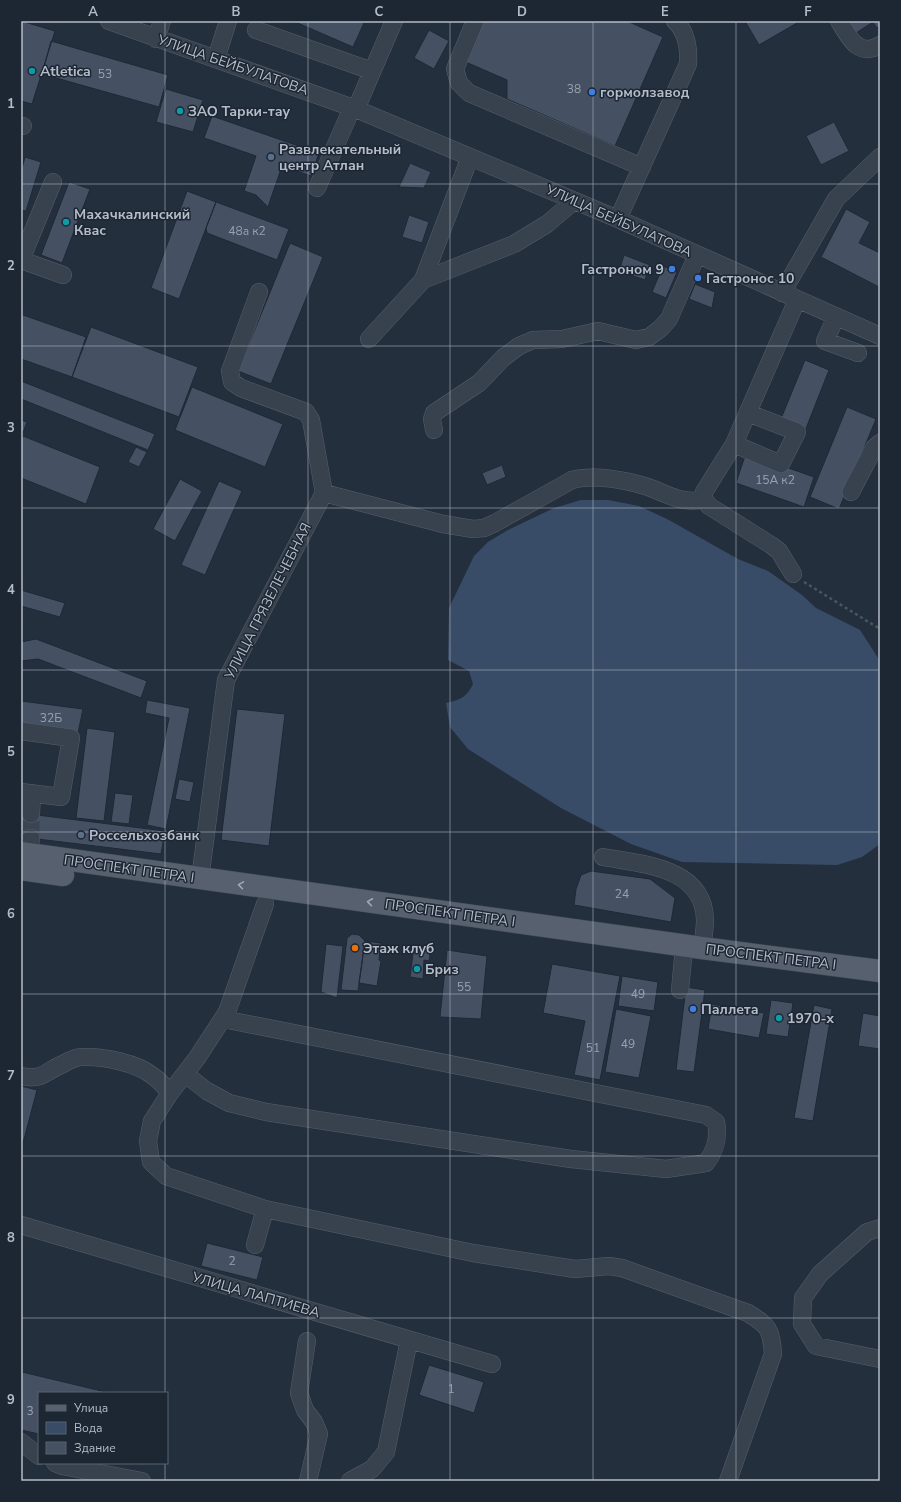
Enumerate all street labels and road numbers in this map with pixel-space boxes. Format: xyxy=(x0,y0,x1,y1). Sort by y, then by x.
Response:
street label: УЛИЦА БЕЙБУЛАТОВА xyxy=(154,30,311,100)
street label: УЛИЦА БЕЙБУЛАТОВА xyxy=(542,180,695,262)
street label: УЛИЦА ГРЯЗЕЛЕЧЕБНАЯ xyxy=(220,520,316,683)
street label: ПРОСПЕКТ ПЕТРА I xyxy=(63,850,195,888)
street label: ПРОСПЕКТ ПЕТРА I xyxy=(384,894,516,932)
street label: ПРОСПЕКТ ПЕТРА I xyxy=(705,940,837,974)
street label: УЛИЦА ЛАПТИЕВА xyxy=(189,1267,322,1322)

